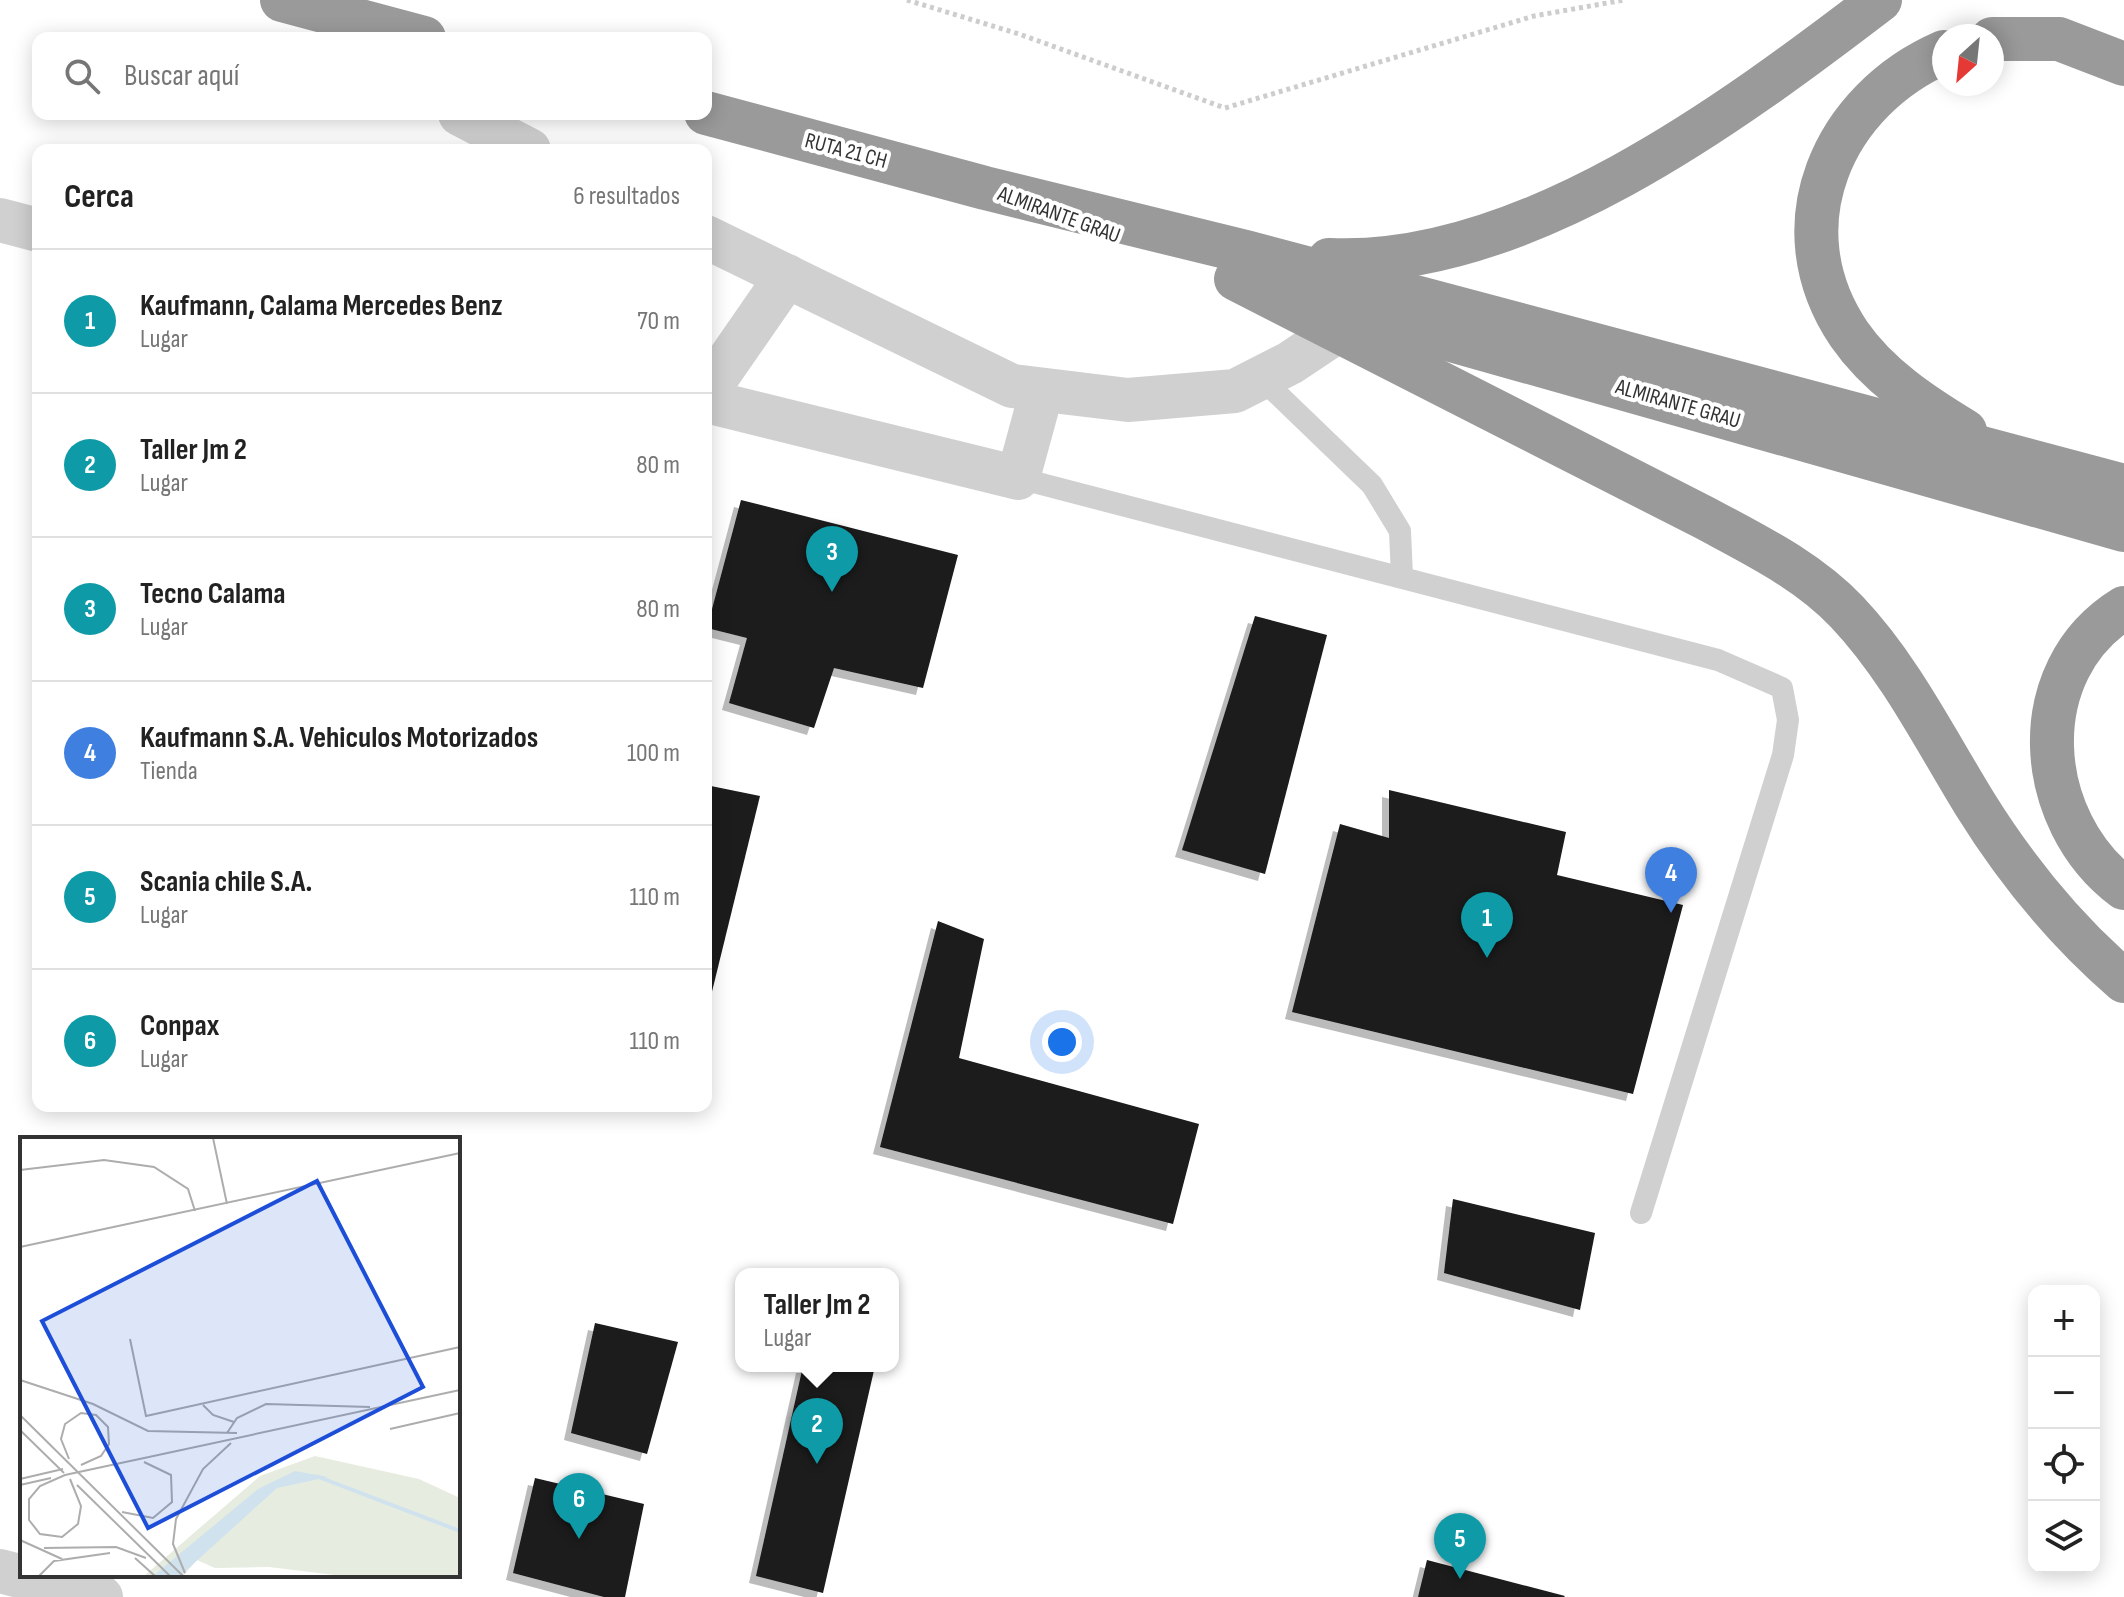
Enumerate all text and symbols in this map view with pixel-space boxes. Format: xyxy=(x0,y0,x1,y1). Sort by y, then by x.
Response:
north arrow xyxy=(1932,24,2004,96)
search box xyxy=(32,32,712,120)
icon: search xyxy=(60,54,104,98)
text: Buscar aquí xyxy=(124,58,239,94)
street label: RUTA 21 CH xyxy=(802,127,890,175)
text: Cerca xyxy=(64,176,134,217)
street label: ALMIRANTE GRAU xyxy=(993,180,1124,250)
text: 6 resultados xyxy=(573,181,680,212)
text: Kaufmann, Calama Mercedes Benz xyxy=(140,288,503,324)
text: 1 xyxy=(85,306,95,337)
text: 70 m xyxy=(637,306,680,337)
text: Lugar xyxy=(140,324,188,355)
street label: ALMIRANTE GRAU xyxy=(1612,373,1743,435)
text: Taller Jm 2 xyxy=(140,432,247,468)
text: 2 xyxy=(84,450,96,481)
text: 80 m xyxy=(636,450,680,481)
text: Lugar xyxy=(140,468,188,499)
pin: 3 xyxy=(806,526,858,592)
text: Tecno Calama xyxy=(140,576,286,612)
text: 3 xyxy=(84,594,96,625)
text: 80 m xyxy=(636,594,680,625)
text: Lugar xyxy=(140,612,188,643)
text: Kaufmann S.A. Vehiculos Motorizados xyxy=(140,720,538,756)
text: 4 xyxy=(84,738,96,769)
text: 100 m xyxy=(627,738,680,769)
text: Tienda xyxy=(140,756,198,787)
pin: 4 xyxy=(1645,847,1697,913)
text: Scania chile S.A. xyxy=(140,864,312,900)
text: 5 xyxy=(84,882,96,913)
text: 110 m xyxy=(629,882,680,913)
pin: 1 xyxy=(1461,892,1513,958)
text: Lugar xyxy=(140,900,188,931)
text: Conpax xyxy=(140,1008,219,1044)
your location xyxy=(1042,1022,1082,1062)
text: 6 xyxy=(84,1026,96,1057)
text: 110 m xyxy=(629,1026,680,1057)
text: Lugar xyxy=(140,1044,188,1075)
inset map xyxy=(20,1137,460,1577)
popup xyxy=(735,1268,899,1372)
map controls xyxy=(2028,1285,2100,1573)
button: + xyxy=(2028,1285,2100,1357)
text: Taller Jm 2 xyxy=(764,1287,870,1323)
text: Lugar xyxy=(764,1323,812,1354)
button: − xyxy=(2028,1357,2100,1429)
pin: 2 xyxy=(791,1398,843,1464)
button: locate xyxy=(2028,1429,2100,1501)
pin: 6 xyxy=(553,1473,605,1539)
button: layers xyxy=(2028,1501,2100,1573)
pin: 5 xyxy=(1434,1513,1486,1579)

